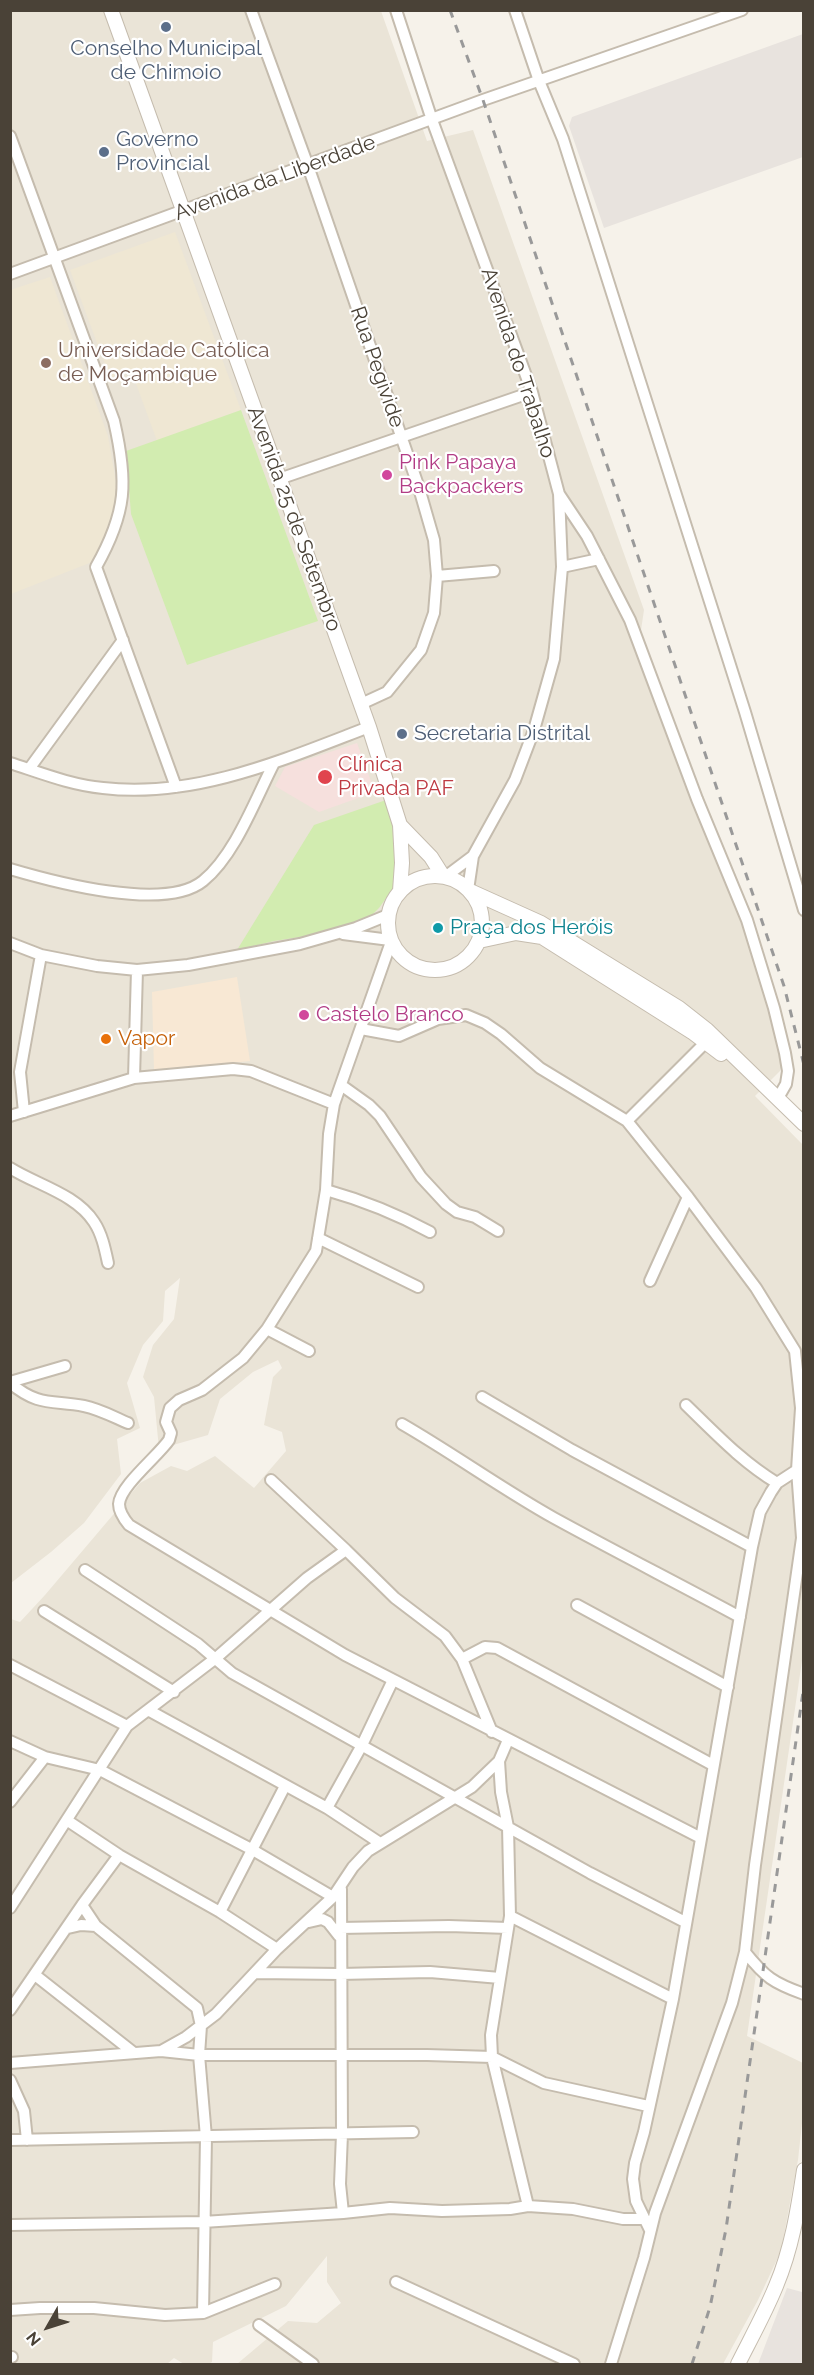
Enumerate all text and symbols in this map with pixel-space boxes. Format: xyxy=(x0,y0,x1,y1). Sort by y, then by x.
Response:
marker: Conselho Municipal de Chimoio xyxy=(159,20,173,34)
place label: Conselho Municipal de Chimoio xyxy=(70,36,262,86)
place label: Governo Provincial xyxy=(116,127,209,177)
street label: Avenida da Liberdade xyxy=(171,130,379,226)
marker: Governo Provincial xyxy=(97,145,111,159)
street label: Avenida do Trabalho xyxy=(475,265,561,461)
street label: Rua Pegivide xyxy=(344,303,410,431)
place label: Universidade Católica de Moçambique xyxy=(58,338,269,388)
marker: Universidade Católica de Moçambique xyxy=(39,356,53,370)
street label: Avenida 25 de Setembro xyxy=(242,403,346,635)
place label: Pink Papaya Backpackers xyxy=(399,450,523,500)
marker: Pink Papaya Backpackers xyxy=(380,468,394,482)
place label: Secretaria Distrital xyxy=(414,721,590,747)
marker: Secretaria Distrital xyxy=(395,727,409,741)
place label: Clínica Privada PAF xyxy=(338,752,454,802)
marker: Clínica Privada PAF xyxy=(316,768,334,786)
place label: Praça dos Heróis xyxy=(450,915,613,941)
marker: Praça dos Heróis xyxy=(431,921,445,935)
place label: Castelo Branco xyxy=(316,1002,464,1028)
marker: Castelo Branco xyxy=(297,1008,311,1022)
place label: Vapor xyxy=(118,1026,175,1052)
marker: Vapor xyxy=(99,1032,113,1046)
north arrow xyxy=(18,2297,78,2357)
text: N xyxy=(22,2328,45,2349)

